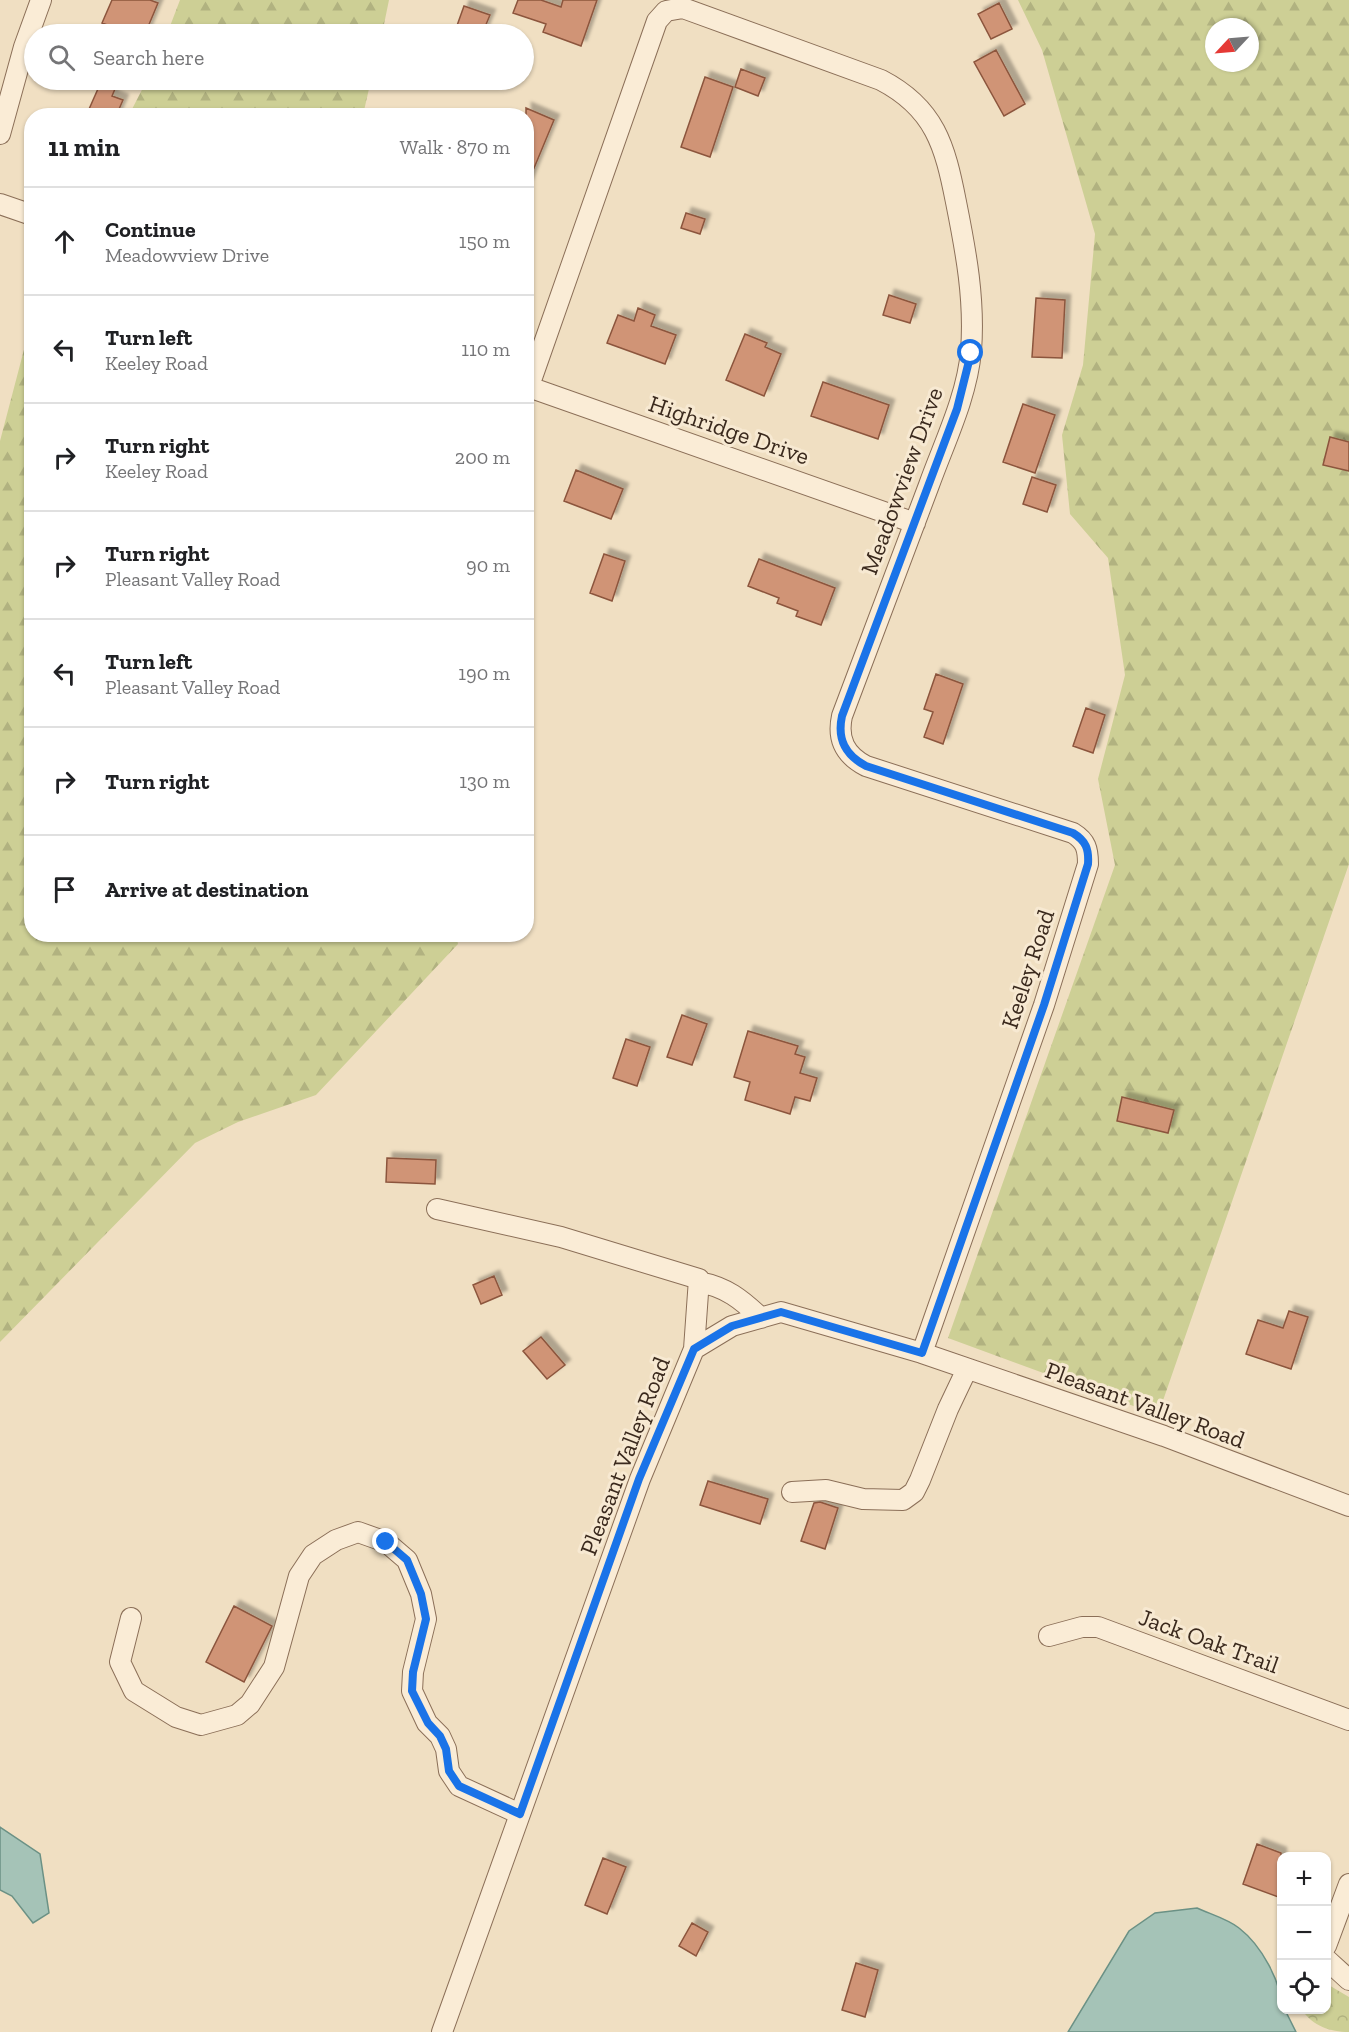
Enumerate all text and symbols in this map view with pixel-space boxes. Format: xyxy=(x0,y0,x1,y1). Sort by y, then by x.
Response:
north arrow xyxy=(1205,18,1259,72)
search box xyxy=(24,24,534,90)
icon: search xyxy=(45,41,78,74)
text: Search here xyxy=(93,44,204,71)
text: 11 min xyxy=(48,131,120,163)
text: Walk · 870 m xyxy=(400,135,510,159)
text: Continue xyxy=(105,216,196,243)
icon: ahead xyxy=(48,225,81,258)
text: 150 m xyxy=(459,229,510,253)
text: Meadowview Drive xyxy=(105,243,269,267)
text: Turn left xyxy=(105,324,192,351)
icon: left xyxy=(48,333,81,366)
text: 110 m xyxy=(461,337,510,361)
route start xyxy=(957,339,983,365)
text: Keeley Road xyxy=(105,351,208,375)
street label: Meadowview Drive xyxy=(854,383,949,578)
street label: Highridge Drive xyxy=(645,389,813,471)
text: Turn right xyxy=(105,432,209,459)
icon: right xyxy=(48,441,81,474)
text: 200 m xyxy=(455,445,510,469)
text: Keeley Road xyxy=(105,459,208,483)
text: Turn right xyxy=(105,540,209,567)
icon: right xyxy=(48,549,81,582)
text: 90 m xyxy=(466,553,510,577)
text: Pleasant Valley Road xyxy=(105,567,280,591)
text: Turn left xyxy=(105,648,192,675)
icon: left xyxy=(48,657,81,690)
text: 190 m xyxy=(458,661,510,685)
text: Pleasant Valley Road xyxy=(105,675,280,699)
icon: right xyxy=(48,765,81,798)
text: Turn right xyxy=(105,768,209,795)
text: 130 m xyxy=(459,769,510,793)
icon: arrive xyxy=(48,873,81,906)
text: Arrive at destination xyxy=(105,876,308,903)
street label: Keeley Road xyxy=(995,906,1060,1032)
street label: Pleasant Valley Road xyxy=(573,1352,676,1559)
street label: Pleasant Valley Road xyxy=(1041,1355,1249,1454)
route end xyxy=(372,1528,398,1554)
street label: Jack Oak Trail xyxy=(1135,1602,1283,1679)
map controls xyxy=(1277,1852,1331,2014)
button: + xyxy=(1277,1852,1331,1906)
button: − xyxy=(1277,1906,1331,1960)
button: locate xyxy=(1277,1960,1331,2014)

